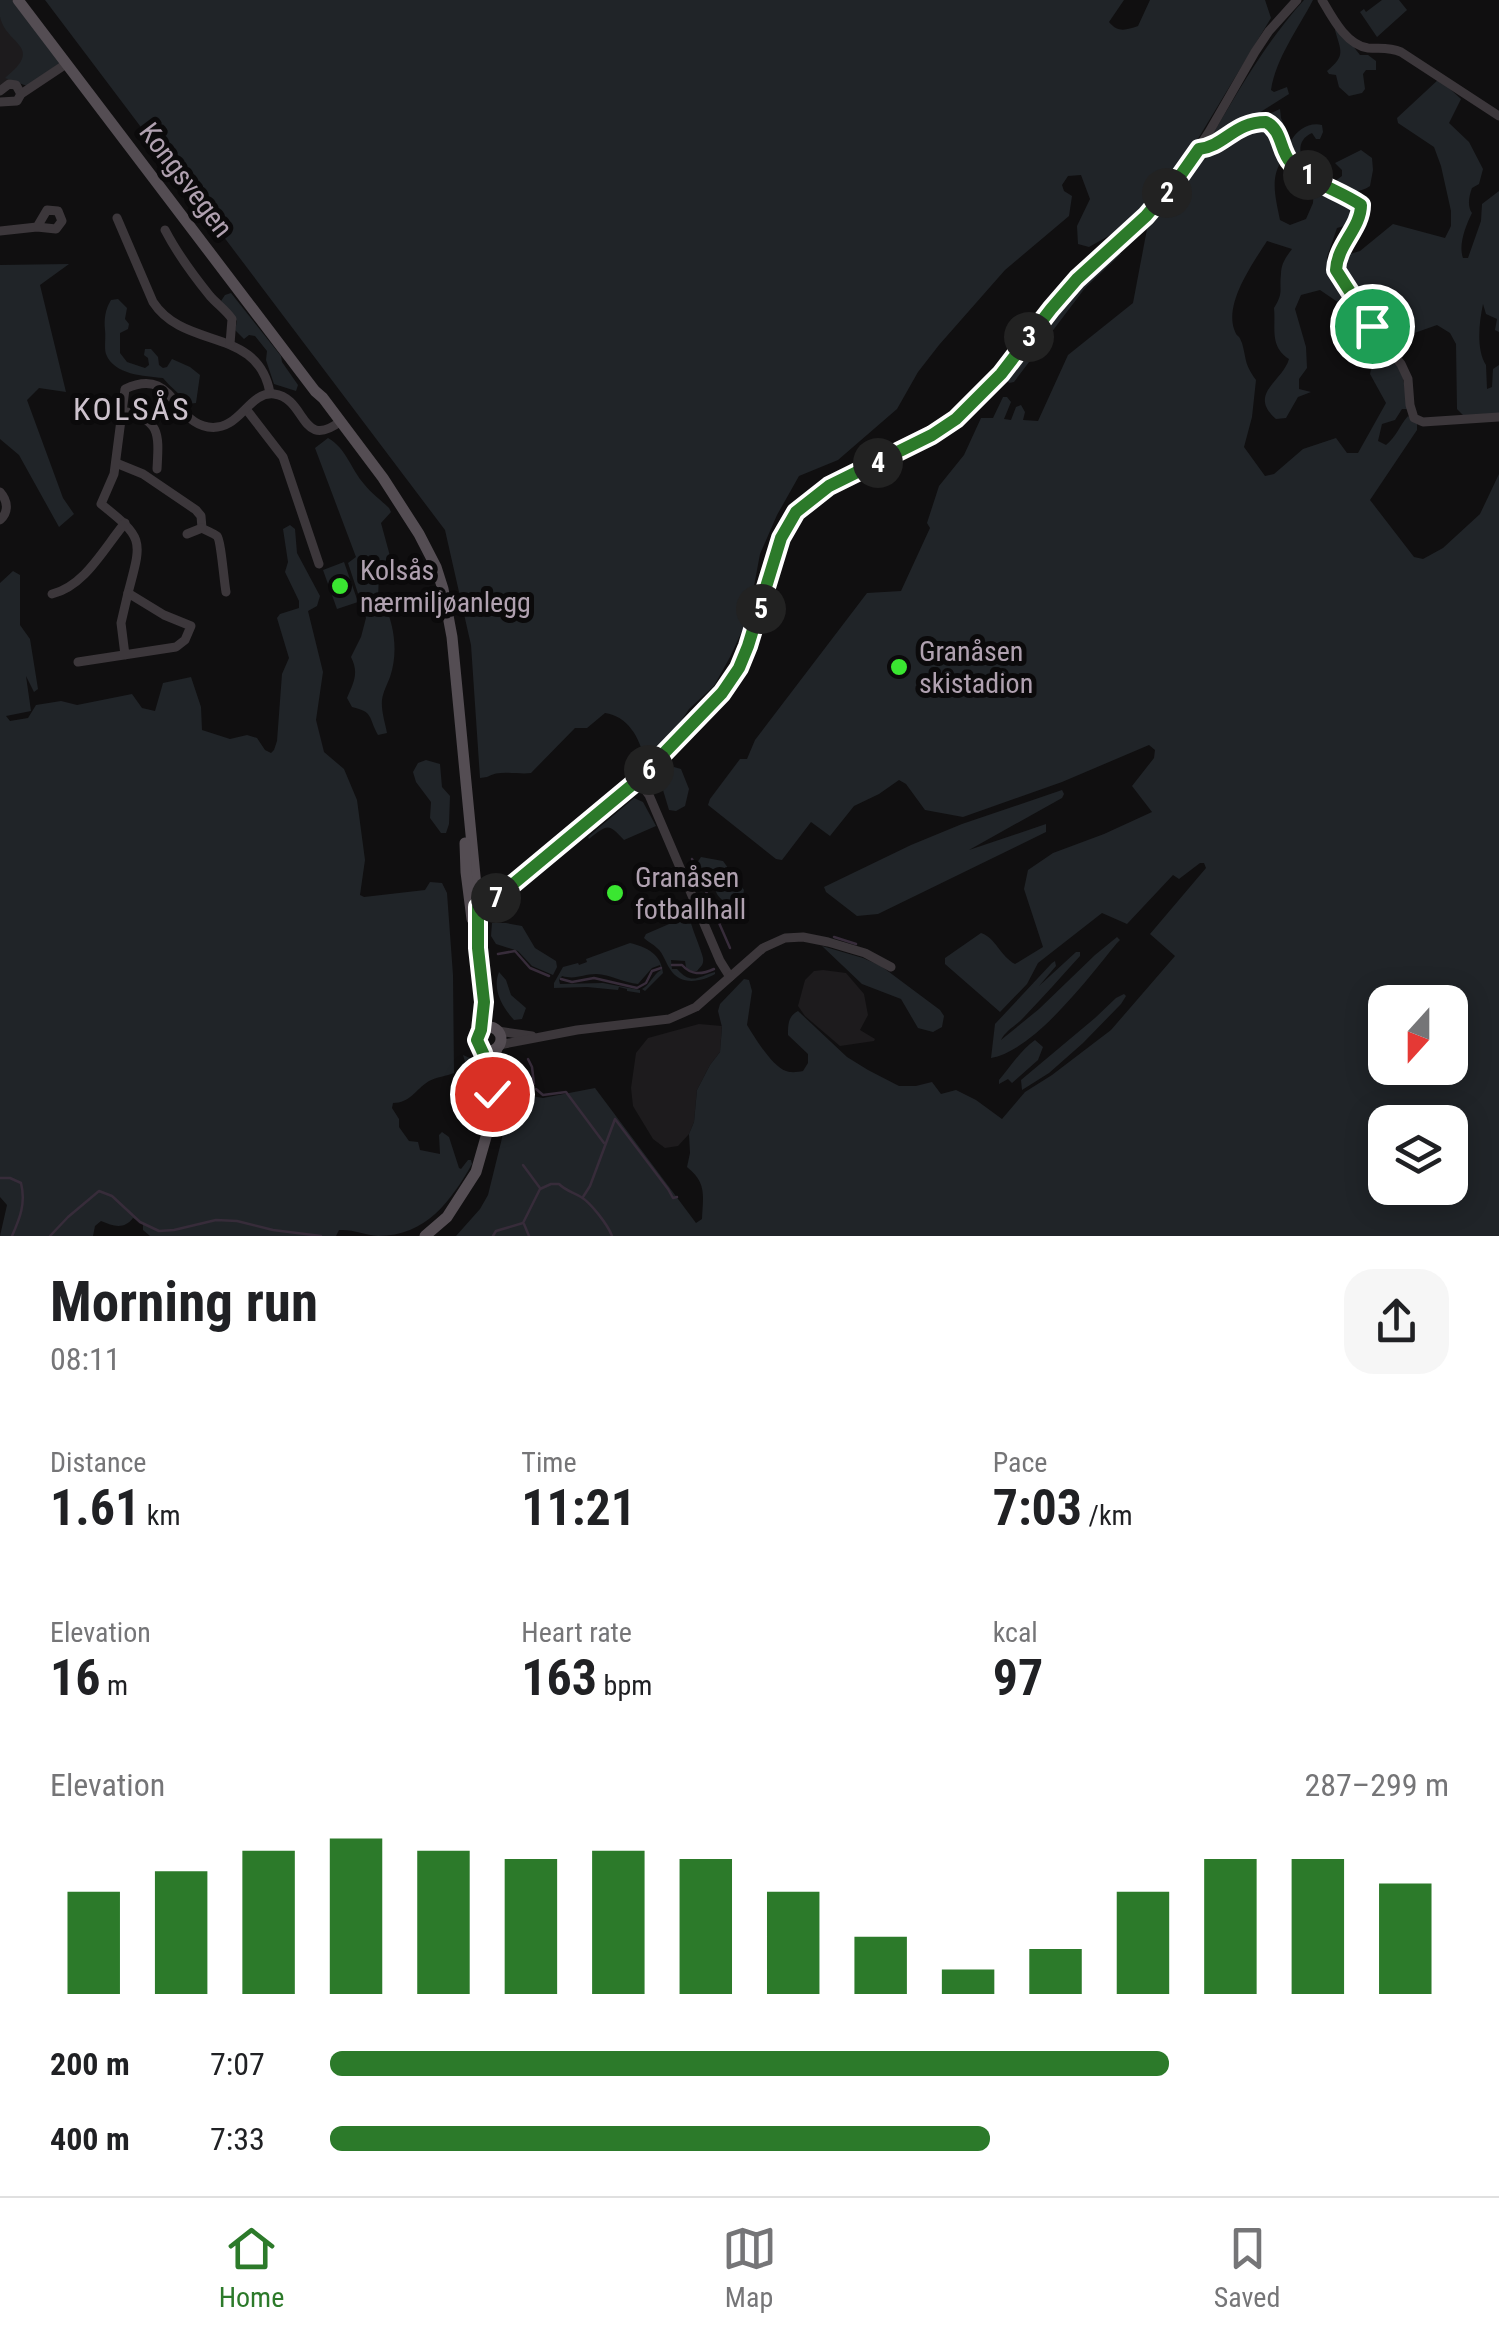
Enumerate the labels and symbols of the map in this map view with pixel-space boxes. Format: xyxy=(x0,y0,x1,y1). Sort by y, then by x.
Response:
street label: Kongsvegen xyxy=(132,116,240,244)
pin: 1 xyxy=(1283,150,1333,200)
pin: 2 xyxy=(1142,168,1192,218)
pin xyxy=(1330,284,1415,369)
pin: 3 xyxy=(1004,312,1054,362)
district label: KOLSÅS xyxy=(73,389,191,428)
pin: 4 xyxy=(853,438,903,488)
place label: Kolsås nærmiljøanlegg xyxy=(360,554,531,619)
marker: Kolsås nærmiljøanlegg xyxy=(329,575,351,597)
pin: 5 xyxy=(736,584,786,634)
place label: Granåsen skistadion xyxy=(919,635,1033,700)
marker: Granåsen skistadion xyxy=(888,656,910,678)
pin: 6 xyxy=(624,745,674,795)
place label: Granåsen fotballhall xyxy=(635,861,746,926)
pin: 7 xyxy=(471,873,521,923)
marker: Granåsen fotballhall xyxy=(604,882,626,904)
north arrow xyxy=(1368,985,1468,1085)
pin xyxy=(450,1052,535,1137)

